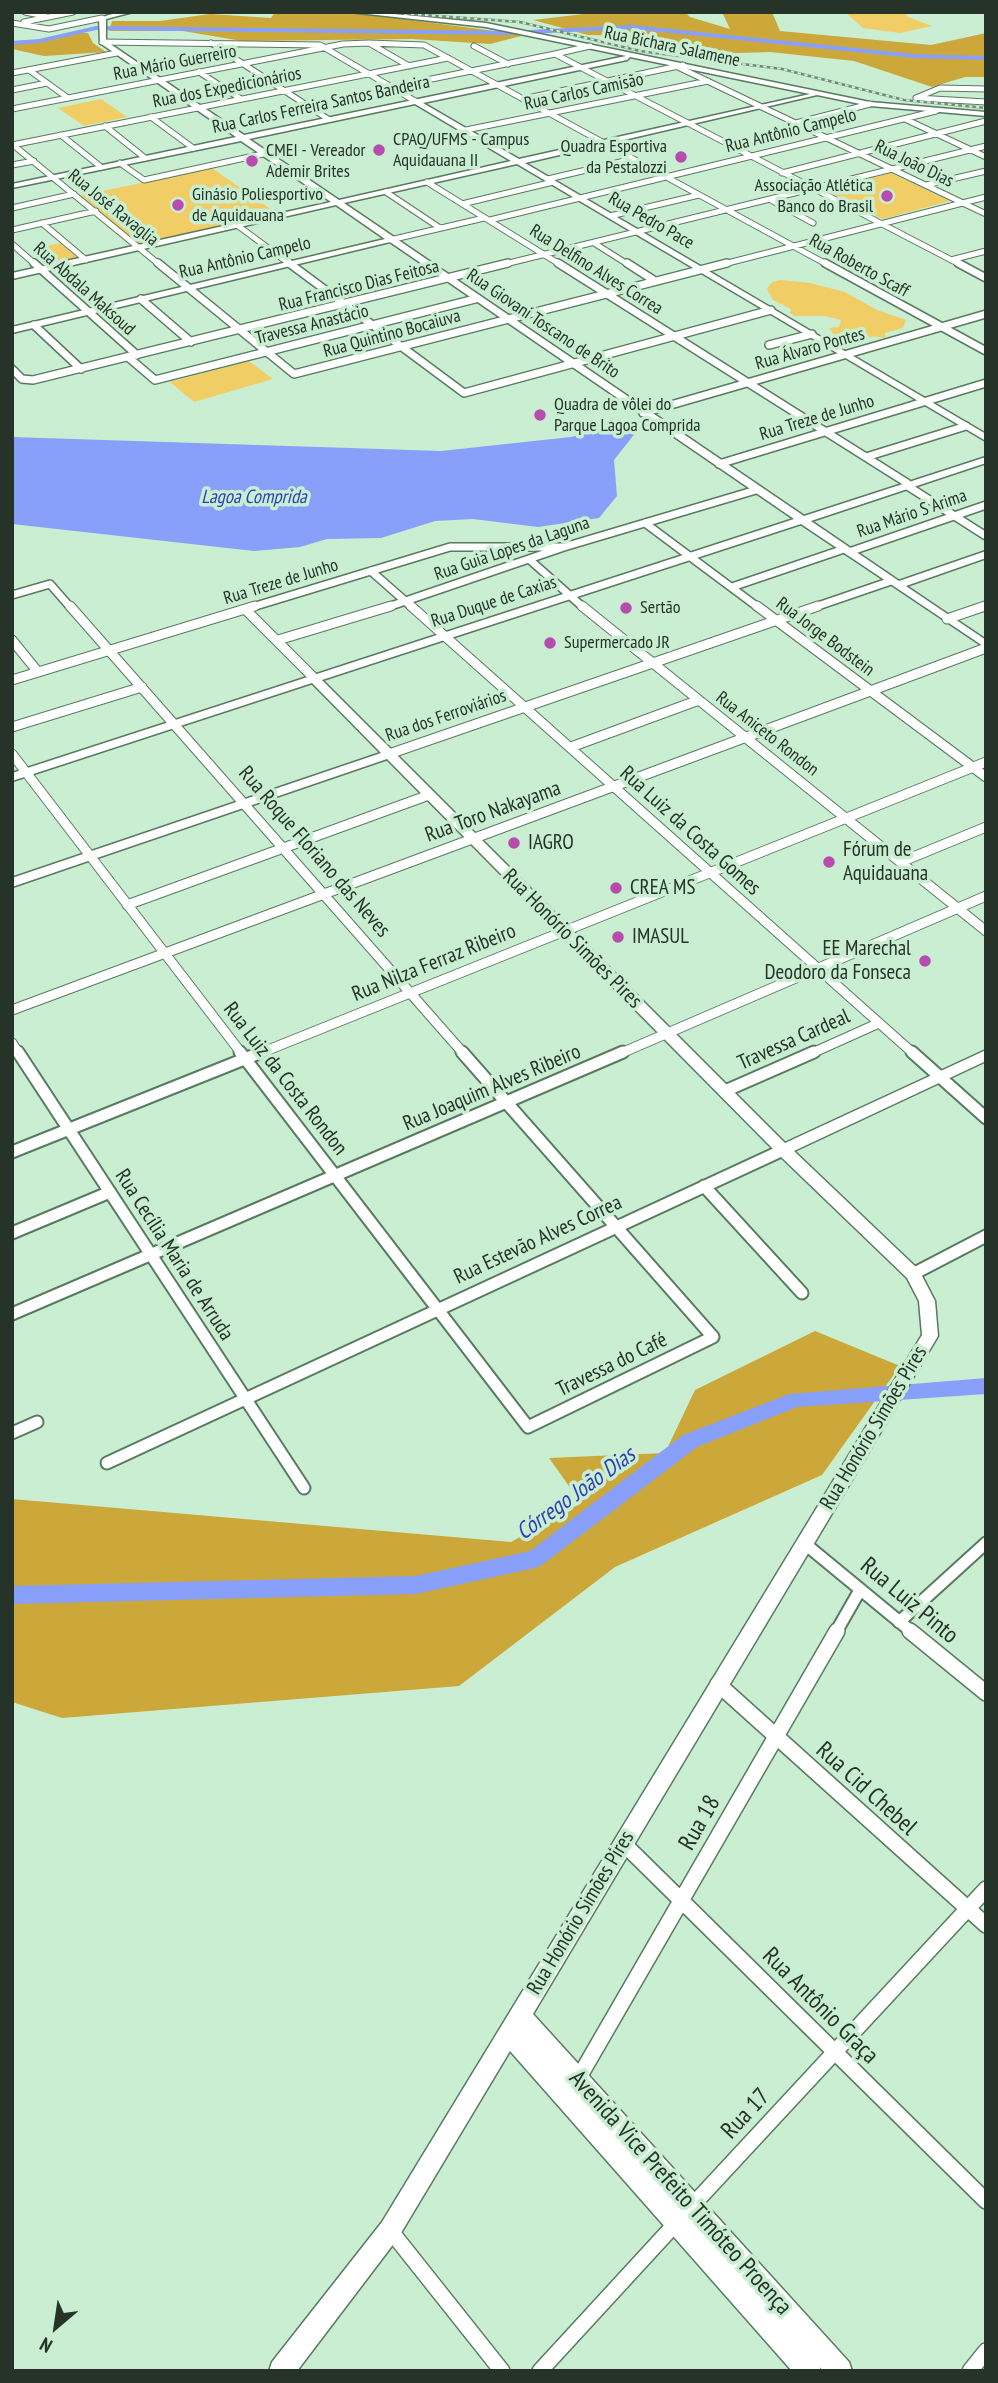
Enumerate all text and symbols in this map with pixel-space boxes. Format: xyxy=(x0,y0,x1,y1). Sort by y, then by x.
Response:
street label: Rua Bichara Salamene xyxy=(602,22,742,72)
street label: Rua Mário Guerreiro xyxy=(112,41,238,85)
street label: Rua dos Expedicionários xyxy=(151,63,303,113)
street label: Rua Carlos Camisão xyxy=(522,69,646,115)
street label: Rua Carlos Ferreira Santos Bandeira xyxy=(210,71,432,139)
street label: Rua Antônio Campelo xyxy=(723,104,859,158)
place label: CPAQ/UFMS - Campus Aquidauana II xyxy=(393,129,529,172)
place label: Quadra Esportiva da Pestalozzi xyxy=(561,136,667,178)
street label: Rua João Dias xyxy=(871,136,957,192)
place label: CMEI - Vereador Ademir Brites xyxy=(266,140,365,182)
marker: CPAQ/UFMS - Campus Aquidauana II xyxy=(371,142,387,158)
marker: Quadra Esportiva da Pestalozzi xyxy=(673,149,689,165)
marker: CMEI - Vereador Ademir Brites xyxy=(244,153,260,169)
street label: Rua José Ravaglia xyxy=(63,165,163,251)
place label: Associação Atlética Banco do Brasil xyxy=(755,175,873,218)
place label: Ginásio Poliesportivo de Aquidauana xyxy=(192,184,323,227)
street label: Rua Pedro Pace xyxy=(604,188,698,254)
marker: Associação Atlética Banco do Brasil xyxy=(879,188,895,204)
marker: Ginásio Poliesportivo de Aquidauana xyxy=(170,197,186,213)
street label: Rua Delfino Alves Correa xyxy=(525,220,667,320)
street label: Rua Roberto Scaff xyxy=(805,230,913,302)
street label: Rua Antônio Campelo xyxy=(177,232,313,284)
street label: Rua Abdala Maksoud xyxy=(29,238,139,340)
street label: Rua Francisco Dias Feitosa xyxy=(277,256,441,316)
street label: Rua Giovani Toscano de Brito xyxy=(462,265,624,383)
street label: Travessa Anastácio xyxy=(253,300,371,350)
street label: Rua Quintino Bocaiuva xyxy=(321,305,463,363)
street label: Rua Álvaro Pontes xyxy=(753,323,867,375)
street label: Rua Treze de Junho xyxy=(757,390,877,446)
place label: Quadra de vôlei do Parque Lagoa Comprida xyxy=(554,394,700,436)
marker: Quadra de vôlei do Parque Lagoa Comprida xyxy=(532,407,548,423)
street label: Rua Mário S Arima xyxy=(854,485,970,543)
water label: Lagoa Comprida xyxy=(201,487,307,509)
street label: Rua Guia Lopes da Laguna xyxy=(432,512,592,586)
street label: Rua Treze de Junho xyxy=(221,554,341,610)
street label: Rua Duque de Caxias xyxy=(429,572,559,632)
street label: Rua Jorge Bodstein xyxy=(771,593,879,681)
place label: Sertão xyxy=(640,597,680,619)
marker: Sertão xyxy=(618,600,634,616)
place label: Supermercado JR xyxy=(564,632,670,654)
marker: Supermercado JR xyxy=(542,635,558,651)
street label: Rua dos Ferroviários xyxy=(383,685,509,747)
street label: Rua Aniceto Rondon xyxy=(711,687,823,781)
street label: Rua Roque Floriano das Neves xyxy=(233,761,395,943)
street label: Rua Luiz da Costa Gomes xyxy=(614,761,766,901)
street label: Rua Toro Nakayama xyxy=(422,776,564,848)
place label: IAGRO xyxy=(528,830,574,856)
marker: IAGRO xyxy=(506,835,522,851)
place label: Fórum de Aquidauana xyxy=(843,837,928,887)
marker: Fórum de Aquidauana xyxy=(821,854,837,870)
street label: Rua Honório Simões Pires xyxy=(497,864,647,1014)
place label: CREA MS xyxy=(630,875,695,901)
marker: CREA MS xyxy=(608,880,624,896)
street label: Rua Nilza Ferraz Ribeiro xyxy=(348,919,520,1007)
place label: IMASUL xyxy=(632,924,689,950)
marker: IMASUL xyxy=(610,929,626,945)
place label: EE Marechal Deodoro da Fonseca xyxy=(765,936,911,986)
marker: EE Marechal Deodoro da Fonseca xyxy=(917,953,933,969)
street label: Rua Luiz da Costa Rondon xyxy=(218,998,352,1160)
street label: Travessa Cardeal xyxy=(734,1004,854,1076)
street label: Rua Joaquim Alves Ribeiro xyxy=(399,1039,585,1137)
street label: Rua Cecília Maria de Arruda xyxy=(109,1165,239,1345)
street label: Rua Estevão Alves Correa xyxy=(450,1190,626,1290)
street label: Travessa do Café xyxy=(553,1327,671,1403)
street label: Rua Honório Simões Pires xyxy=(815,1342,933,1514)
water label: Córrego João Dias xyxy=(511,1442,641,1546)
street label: Rua Luiz Pinto xyxy=(854,1552,964,1650)
street label: Rua Cid Chebel xyxy=(810,1736,922,1842)
street label: Rua 18 xyxy=(673,1791,727,1855)
street label: Rua Honório Simões Pires xyxy=(522,1827,640,1999)
street label: Rua Antônio Graça xyxy=(756,1942,884,2070)
street label: Avenida Vice Prefeito Timóteo Proença xyxy=(563,2065,797,2321)
street label: Rua 17 xyxy=(716,2083,776,2145)
north arrow xyxy=(21,2292,91,2362)
text: N xyxy=(36,2332,56,2358)

